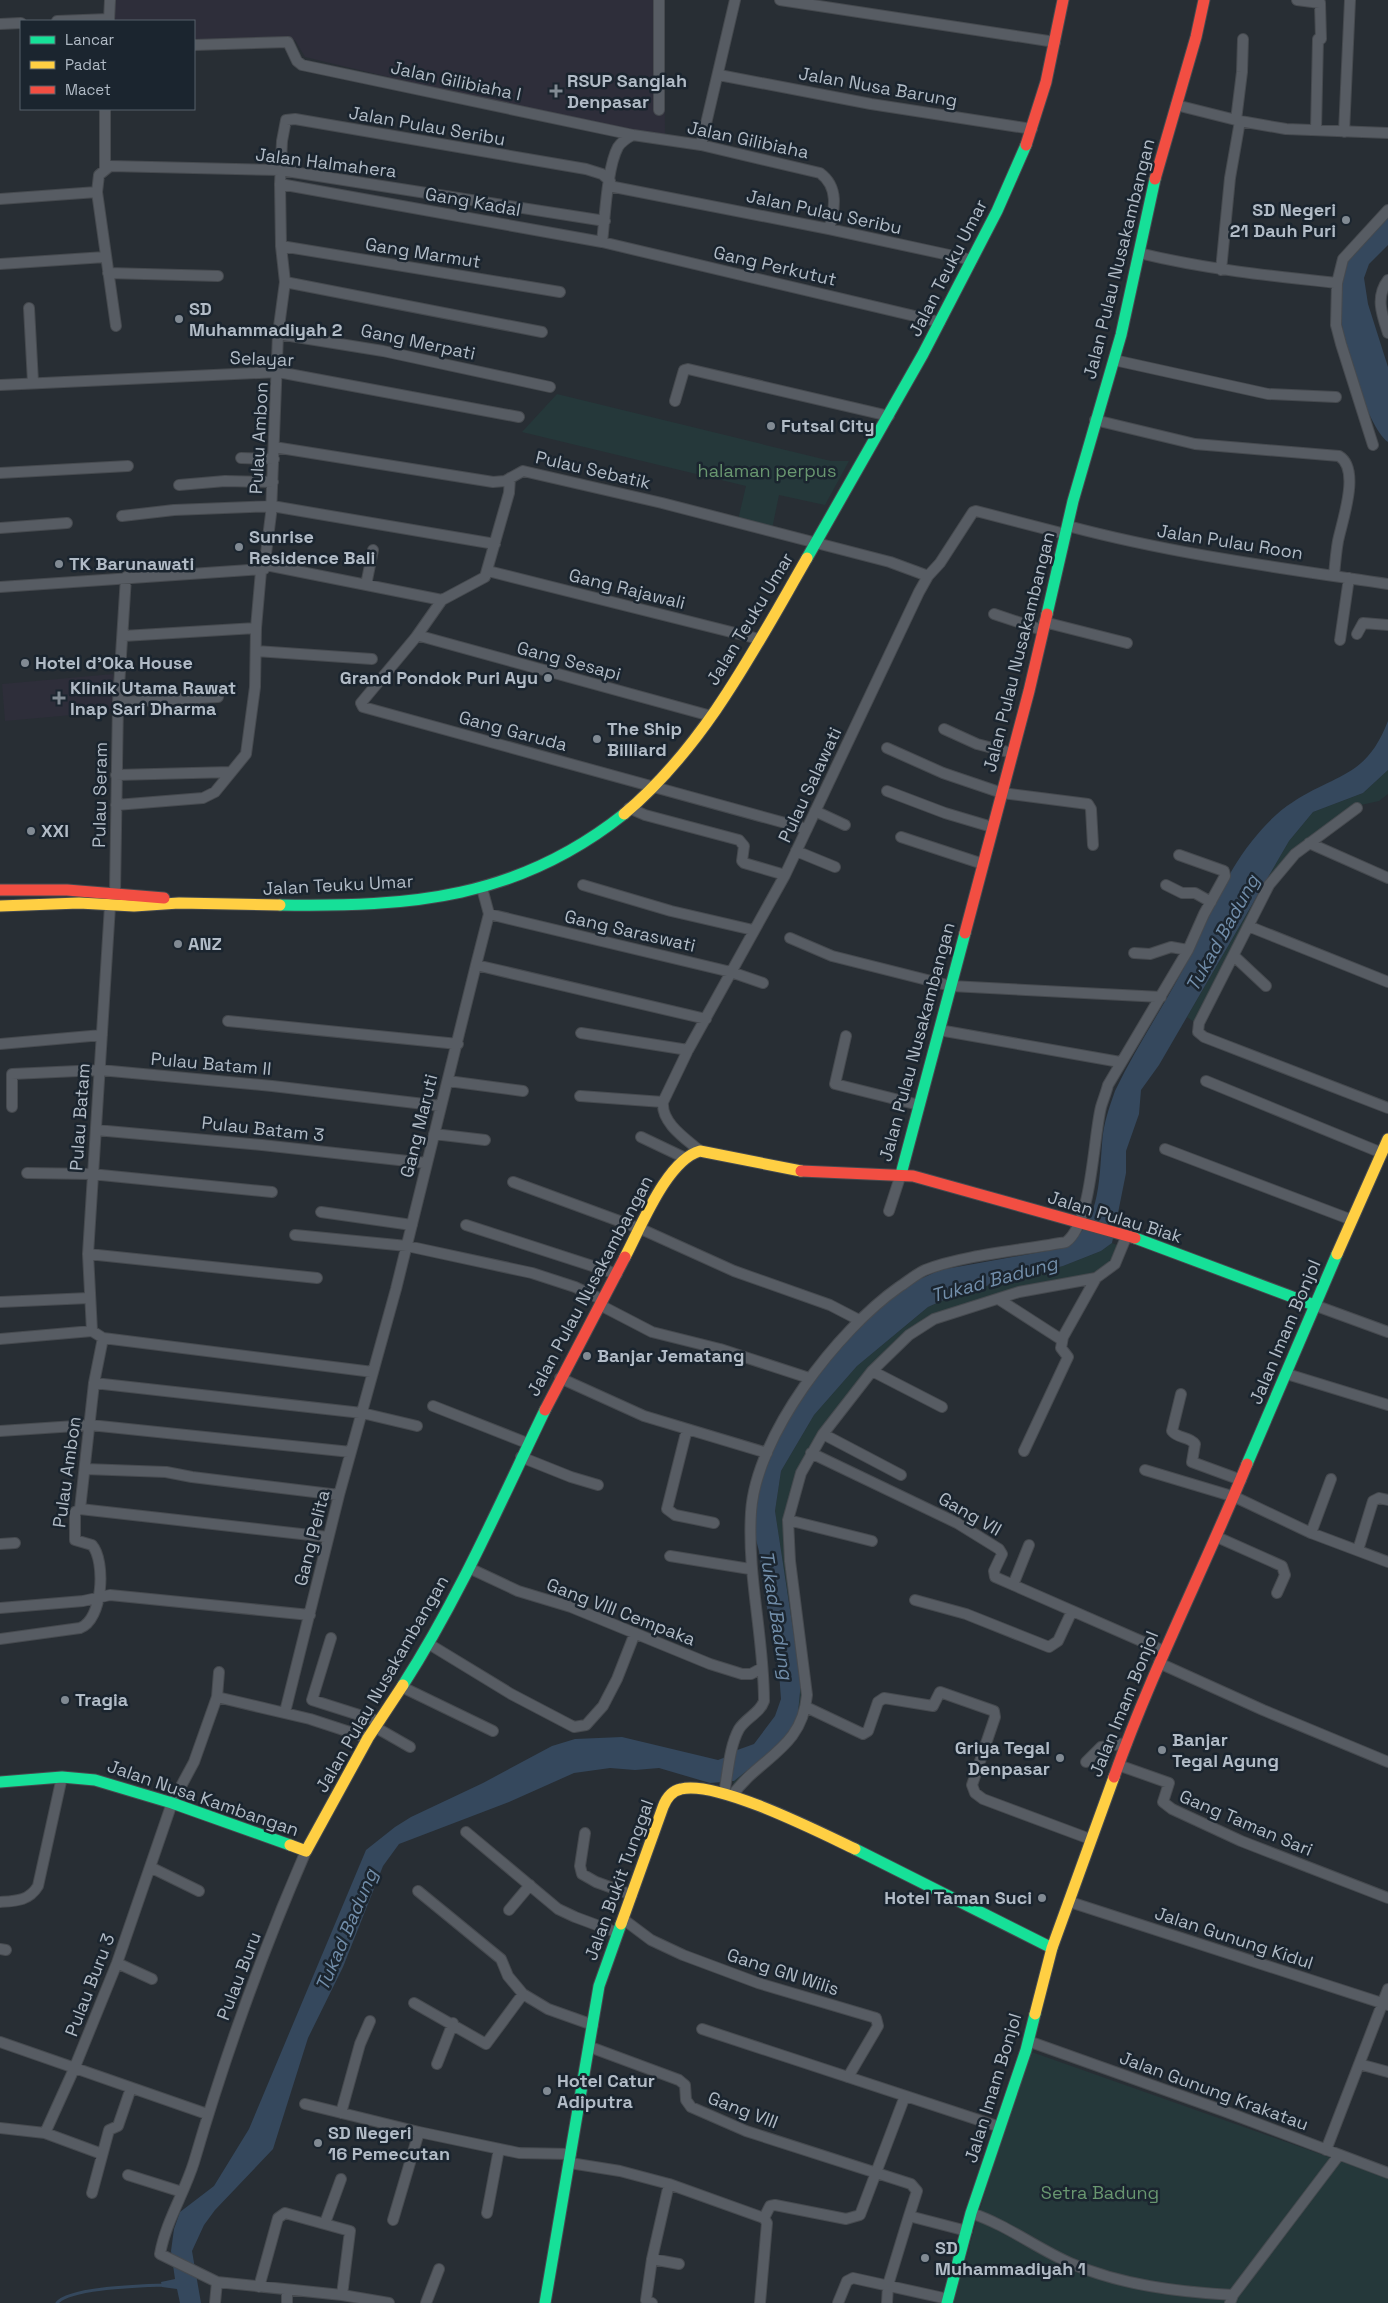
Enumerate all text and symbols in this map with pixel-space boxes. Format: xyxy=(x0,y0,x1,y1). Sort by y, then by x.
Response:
legend xyxy=(20,20,195,110)
text: Lancar xyxy=(65,30,115,49)
text: Padat xyxy=(65,55,107,74)
street label: Jalan Gilibiaha I xyxy=(389,55,523,106)
street label: Jalan Nusa Barung xyxy=(797,61,959,112)
place label: RSUP Sanglah Denpasar xyxy=(567,69,687,113)
text: Macet xyxy=(65,80,111,99)
marker: RSUP Sanglah Denpasar xyxy=(549,84,563,98)
street label: Jalan Pulau Seribu xyxy=(347,100,507,151)
street label: Jalan Gilibiaha xyxy=(685,115,811,164)
street label: Jalan Pulau Nusakambangan xyxy=(1077,136,1160,381)
street label: Jalan Halmahera xyxy=(254,142,398,183)
street label: Gang Kadal xyxy=(423,182,523,221)
street label: Jalan Pulau Seribu xyxy=(744,184,904,239)
street label: Jalan Teuku Umar xyxy=(903,195,992,340)
place label: SD Negeri 21 Dauh Puri xyxy=(1230,198,1336,242)
marker: SD Negeri 21 Dauh Puri xyxy=(1340,214,1352,226)
street label: Gang Marmut xyxy=(364,232,483,273)
street label: Gang Perkutut xyxy=(711,240,839,291)
place label: SD Muhammadiyah 2 xyxy=(189,297,343,341)
marker: SD Muhammadiyah 2 xyxy=(173,313,185,325)
street label: Gang Merpati xyxy=(359,318,477,365)
street label: Selayar xyxy=(229,346,295,371)
street label: Pulau Ambon xyxy=(244,381,273,495)
place label: Futsal City xyxy=(781,414,875,437)
marker: Futsal City xyxy=(765,420,777,432)
street label: Pulau Sebatik xyxy=(533,445,653,494)
park label: halaman perpus xyxy=(698,459,836,482)
street label: Jalan Pulau Roon xyxy=(1155,519,1305,564)
place label: Sunrise Residence Bali xyxy=(249,525,375,569)
street label: Jalan Pulau Nusakambangan xyxy=(977,529,1060,774)
marker: Sunrise Residence Bali xyxy=(233,541,245,553)
street label: Jalan Teuku Umar xyxy=(701,548,798,689)
place label: TK Barunawati xyxy=(69,552,194,575)
marker: TK Barunawati xyxy=(53,558,65,570)
street label: Gang Rajawali xyxy=(567,563,688,614)
street label: Gang Sesapi xyxy=(515,636,624,685)
place label: Hotel d'Oka House xyxy=(35,651,193,674)
marker: Hotel d'Oka House xyxy=(19,657,31,669)
place label: Grand Pondok Puri Ayu xyxy=(340,666,538,689)
marker: Grand Pondok Puri Ayu xyxy=(542,672,554,684)
place label: Klinik Utama Rawat Inap Sari Dharma xyxy=(70,676,236,720)
marker: Klinik Utama Rawat Inap Sari Dharma xyxy=(52,691,66,705)
street label: Gang Garuda xyxy=(456,705,570,756)
place label: The Ship Billiard xyxy=(607,717,682,761)
street label: Pulau Salawati xyxy=(773,723,846,846)
marker: The Ship Billiard xyxy=(591,733,603,745)
street label: Pulau Seram xyxy=(87,742,112,848)
place label: XXI xyxy=(41,819,69,842)
marker: XXI xyxy=(25,825,37,837)
street label: Jalan Teuku Umar xyxy=(262,869,414,900)
water label: Tukad Badung xyxy=(1180,870,1265,996)
street label: Gang Saraswati xyxy=(562,904,698,957)
street label: Jalan Pulau Nusakambangan xyxy=(873,920,960,1164)
place label: ANZ xyxy=(188,932,222,955)
marker: ANZ xyxy=(172,938,184,950)
street label: Pulau Batam II xyxy=(150,1047,272,1080)
street label: Pulau Batam xyxy=(64,1062,95,1172)
street label: Gang Maruti xyxy=(395,1072,442,1180)
street label: Pulau Batam 3 xyxy=(201,1111,326,1146)
street label: Jalan Pulau Nusakambangan xyxy=(521,1171,658,1400)
street label: Jalan Pulau Biak xyxy=(1045,1185,1185,1248)
water label: Tukad Badung xyxy=(928,1250,1061,1308)
street label: Jalan Imam Bonjol xyxy=(1244,1256,1325,1408)
place label: Banjar Jematang xyxy=(597,1344,744,1367)
marker: Banjar Jematang xyxy=(581,1350,593,1362)
street label: Pulau Ambon xyxy=(47,1415,86,1529)
street label: Gang VII xyxy=(935,1486,1006,1541)
street label: Gang Pelita xyxy=(288,1488,335,1588)
water label: Tukad Badung xyxy=(754,1549,799,1682)
street label: Jalan Pulau Nusakambangan xyxy=(310,1571,453,1796)
street label: Gang VIII Cempaka xyxy=(543,1573,699,1651)
street label: Jalan Imam Bonjol xyxy=(1084,1627,1163,1780)
place label: Tragia xyxy=(75,1688,129,1711)
marker: Tragia xyxy=(59,1694,71,1706)
place label: Banjar Tegal Agung xyxy=(1172,1728,1279,1772)
place label: Griya Tegal Denpasar xyxy=(955,1736,1050,1780)
marker: Banjar Tegal Agung xyxy=(1156,1744,1168,1756)
marker: Griya Tegal Denpasar xyxy=(1054,1752,1066,1764)
street label: Jalan Nusa Kambangan xyxy=(104,1754,302,1841)
street label: Gang Taman Sari xyxy=(1176,1784,1316,1861)
street label: Jalan Bukit Tunggal xyxy=(579,1796,658,1963)
water label: Tukad Badung xyxy=(310,1865,384,1995)
place label: Hotel Taman Suci xyxy=(884,1886,1032,1909)
marker: Hotel Taman Suci xyxy=(1036,1892,1048,1904)
street label: Jalan Gunung Kidul xyxy=(1152,1901,1316,1974)
street label: Pulau Buru xyxy=(211,1928,266,2023)
street label: Pulau Buru 3 xyxy=(59,1930,120,2039)
street label: Gang GN Wilis xyxy=(724,1943,842,2000)
street label: Jalan Imam Bonjol xyxy=(959,2010,1026,2166)
street label: Jalan Gunung Krakatau xyxy=(1117,2046,1312,2135)
place label: Hotel Catur Adiputra xyxy=(557,2069,655,2113)
marker: Hotel Catur Adiputra xyxy=(541,2085,553,2097)
street label: Gang VIII xyxy=(705,2086,782,2133)
place label: SD Negeri 16 Pemecutan xyxy=(328,2121,450,2165)
marker: SD Negeri 16 Pemecutan xyxy=(312,2137,324,2149)
park label: Setra Badung xyxy=(1041,2181,1159,2204)
place label: SD Muhammadiyah 1 xyxy=(935,2236,1086,2280)
marker: SD Muhammadiyah 1 xyxy=(919,2252,931,2264)

